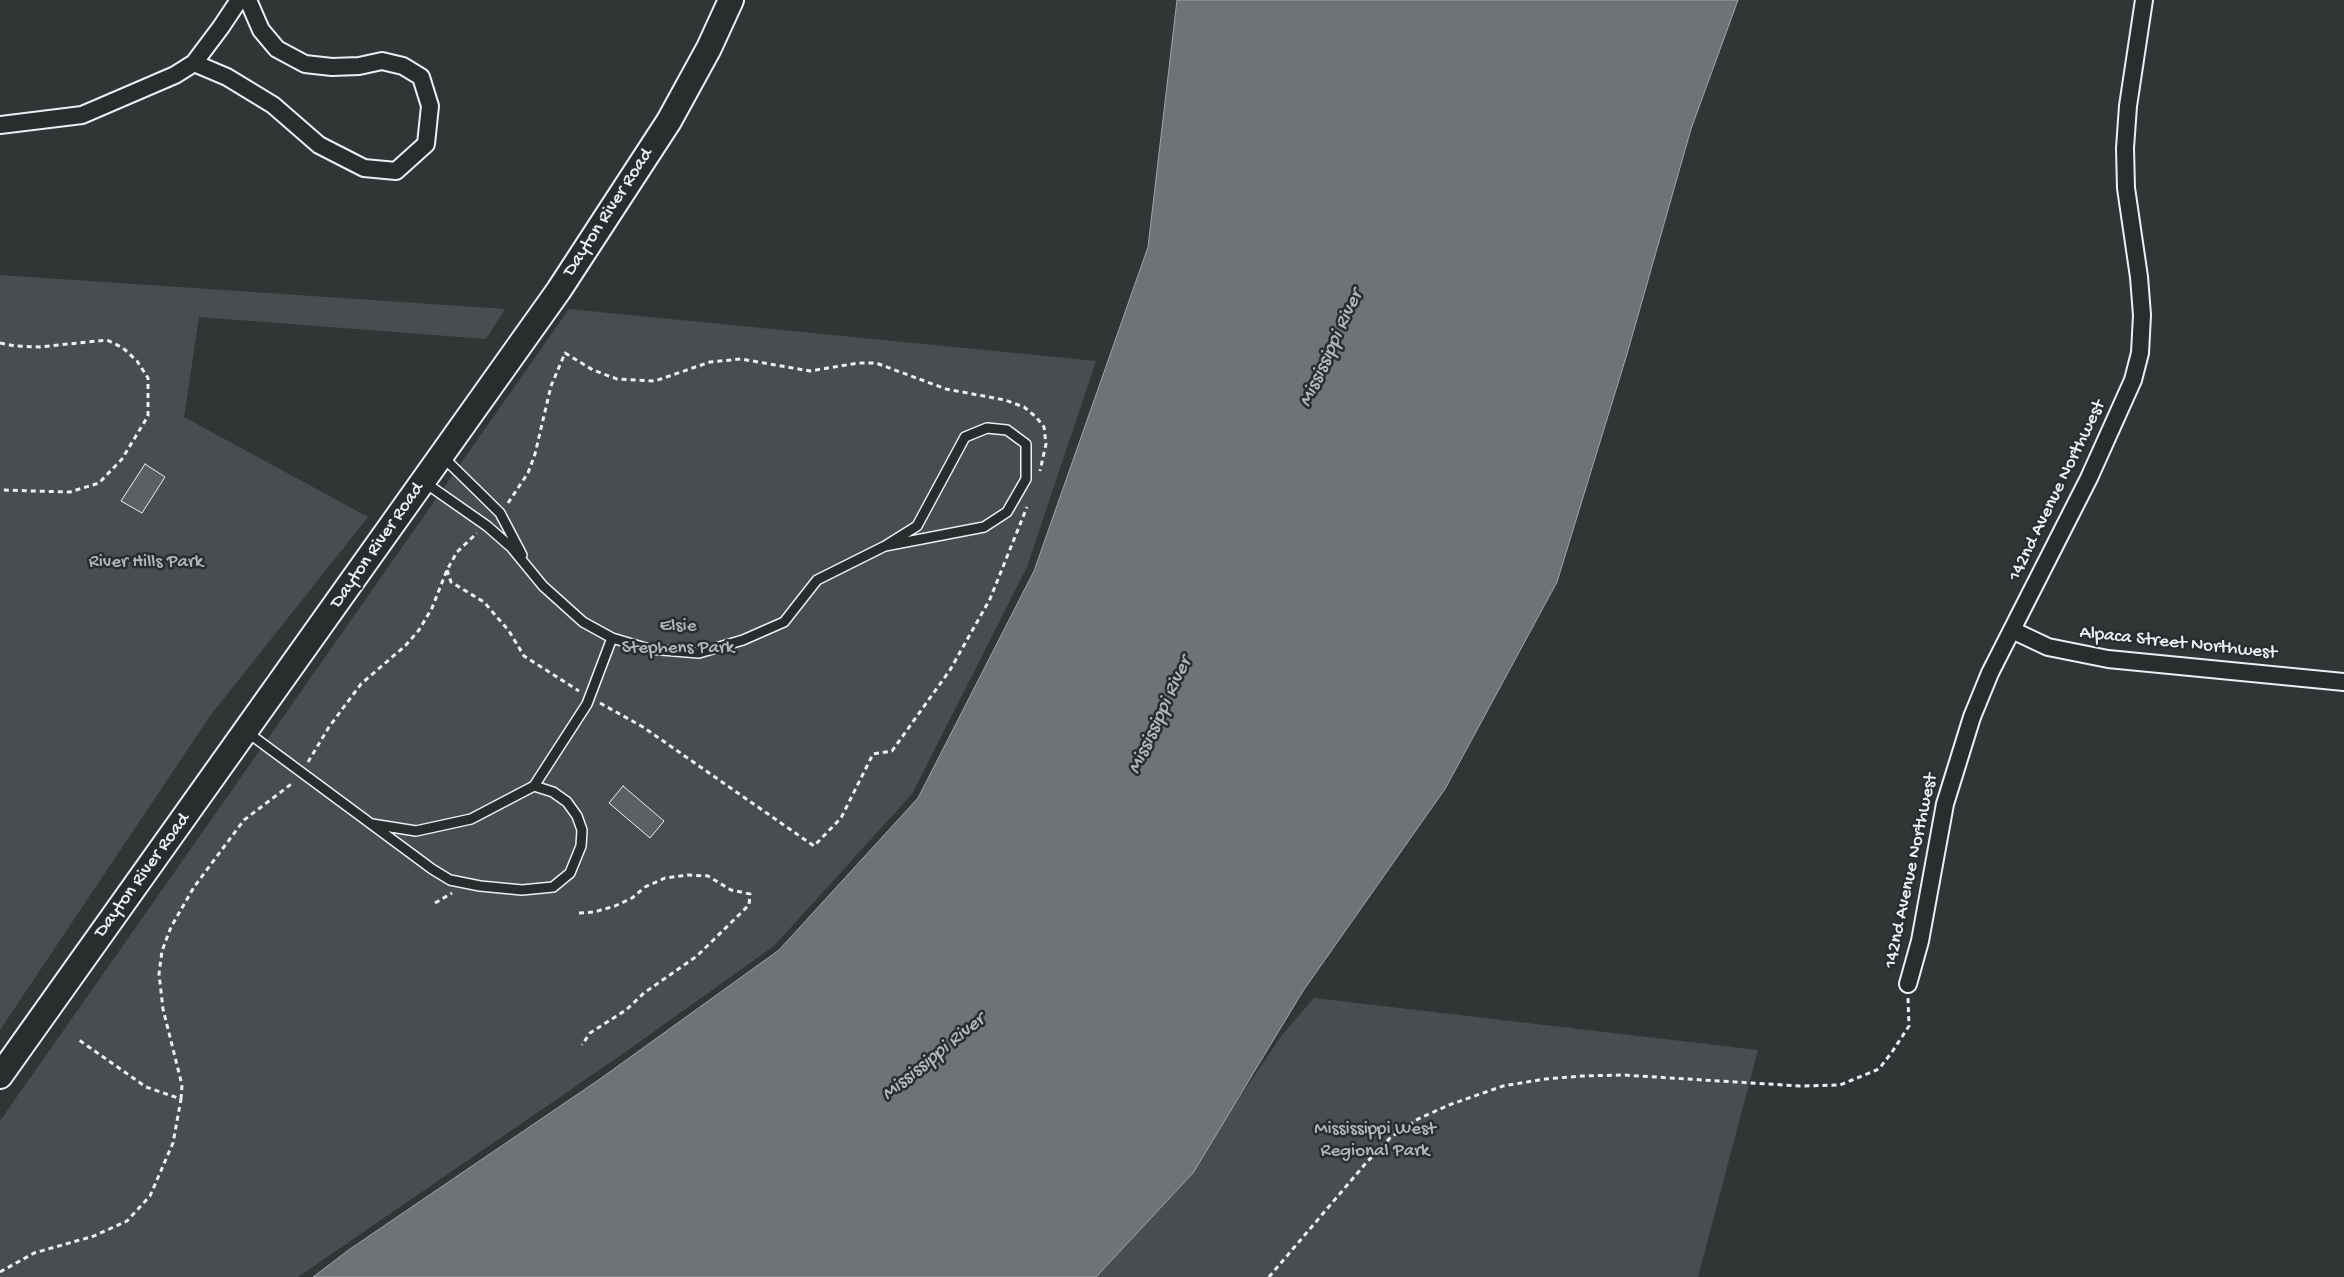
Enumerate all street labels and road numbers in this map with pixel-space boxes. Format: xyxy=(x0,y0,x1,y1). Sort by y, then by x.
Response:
street label: Dayton River Road xyxy=(559,145,659,281)
street label: 142nd Avenue Northwest xyxy=(2004,397,2112,585)
street label: Dayton River Road xyxy=(326,479,430,613)
street label: Alpaca Street Northwest xyxy=(2078,622,2278,666)
street label: 142nd Avenue Northwest xyxy=(1880,772,1944,970)
street label: Dayton River Road xyxy=(90,809,196,943)

